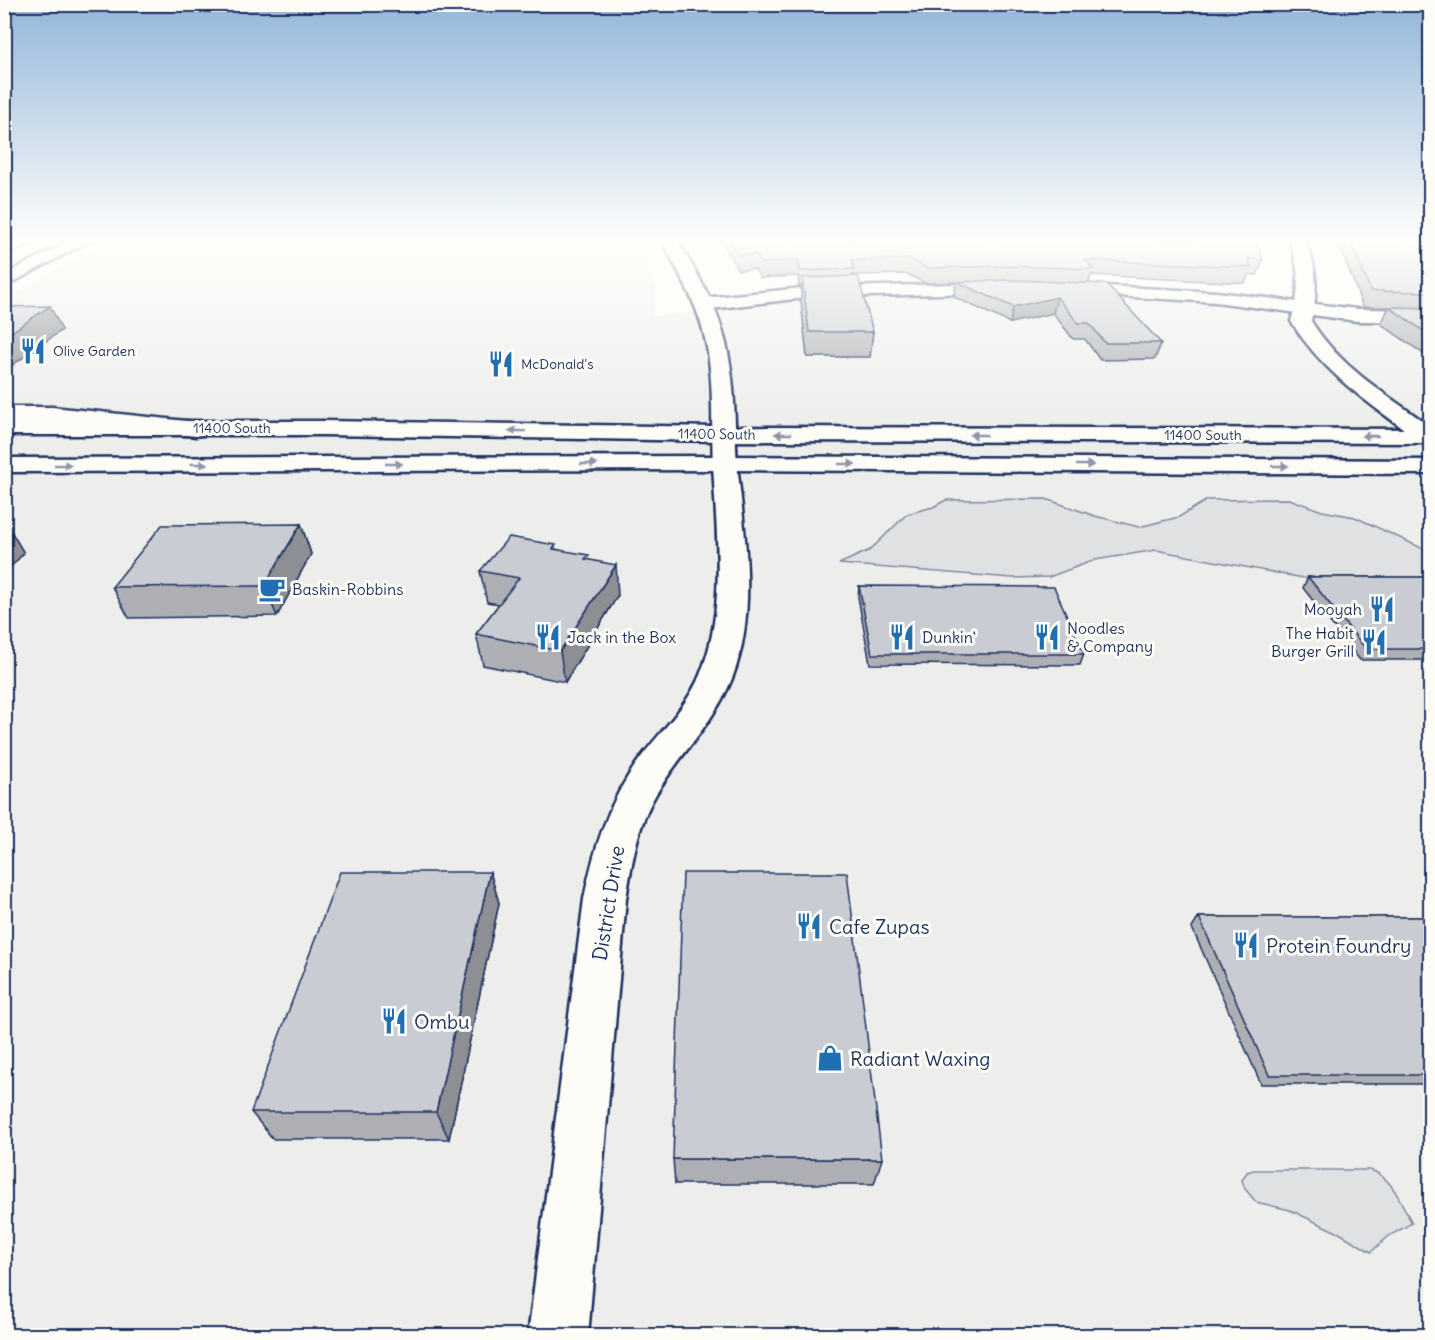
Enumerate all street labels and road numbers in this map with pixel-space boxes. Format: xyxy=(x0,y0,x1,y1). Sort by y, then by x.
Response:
street label: 11400 South xyxy=(193,419,271,437)
street label: 11400 South xyxy=(678,424,756,444)
street label: 11400 South xyxy=(1164,426,1242,444)
street label: District Drive xyxy=(587,844,629,962)

